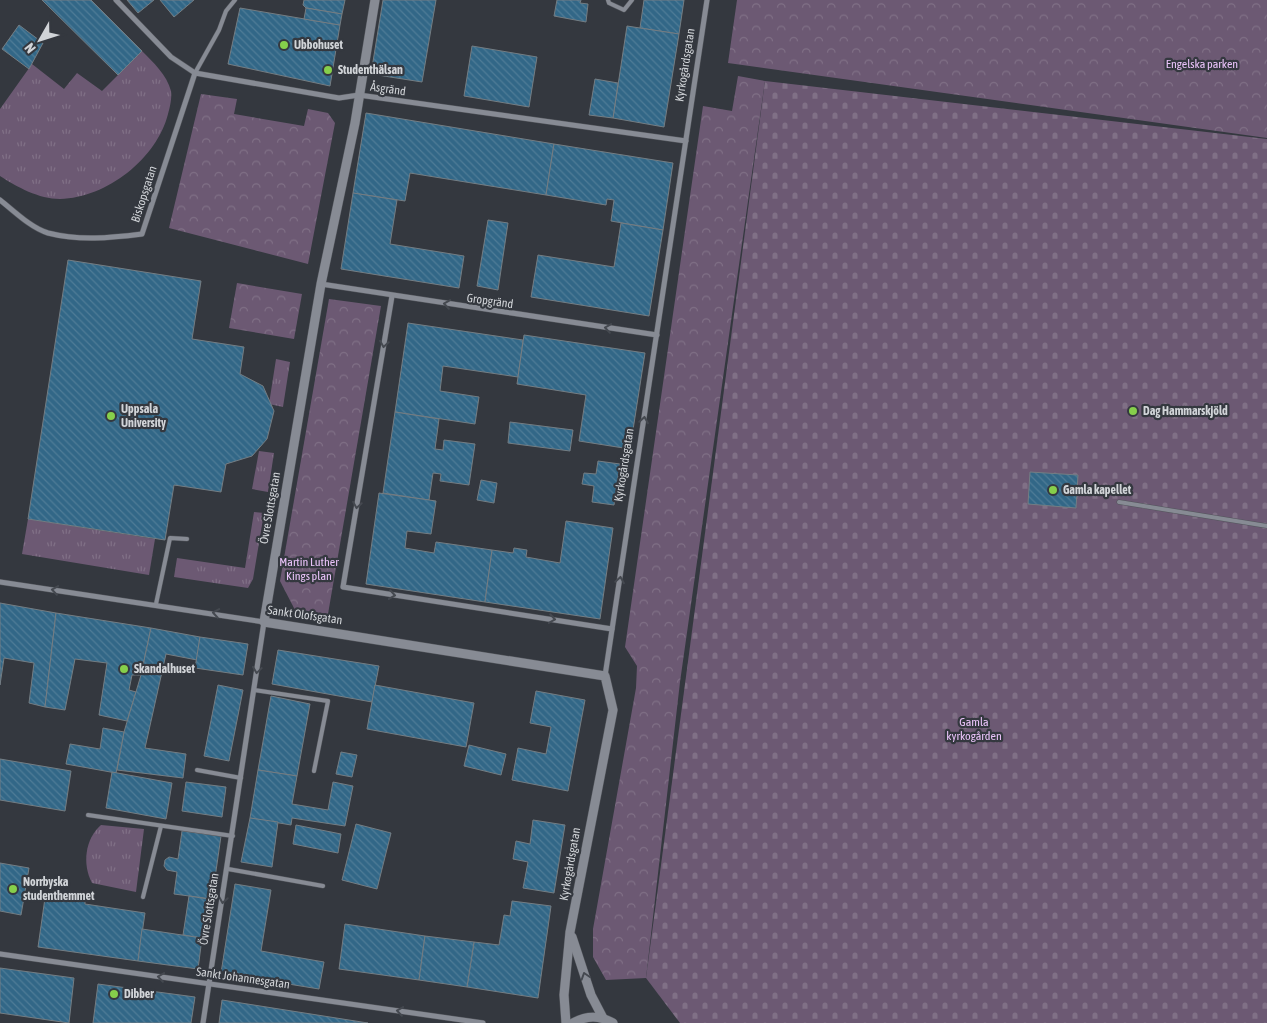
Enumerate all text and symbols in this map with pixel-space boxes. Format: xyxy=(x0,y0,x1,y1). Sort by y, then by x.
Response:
north arrow xyxy=(15,15,65,65)
street label: Kyrkogårdsgatan xyxy=(672,27,698,103)
place label: Ubbohuset xyxy=(294,38,343,52)
marker: Ubbohuset xyxy=(278,39,290,51)
text: N xyxy=(21,40,39,56)
park label: Engelska parken xyxy=(1166,57,1238,71)
place label: Studenthälsan xyxy=(338,63,403,77)
marker: Studenthälsan xyxy=(322,64,334,76)
street label: Åsgränd xyxy=(369,80,407,98)
street label: Biskopsgatan xyxy=(128,164,160,224)
street label: Gropgränd xyxy=(466,291,514,311)
one-way arrow xyxy=(443,300,452,310)
one-way arrow xyxy=(604,323,612,334)
one-way arrow xyxy=(379,340,389,349)
place label: Uppsala University xyxy=(121,402,166,430)
place label: Dag Hammarskjöld xyxy=(1143,404,1228,418)
marker: Dag Hammarskjöld xyxy=(1127,405,1139,417)
marker: Uppsala University xyxy=(105,410,117,422)
one-way arrow xyxy=(638,415,648,424)
street label: Kyrkogårdsgatan xyxy=(611,427,637,503)
street label: Övre Slottsgatan xyxy=(257,471,283,545)
place label: Gamla kapellet xyxy=(1063,483,1132,497)
marker: Gamla kapellet xyxy=(1047,484,1059,496)
one-way arrow xyxy=(353,500,363,509)
park label: Martin Luther Kings plan xyxy=(279,555,339,583)
one-way arrow xyxy=(614,576,624,585)
one-way arrow xyxy=(51,585,59,596)
one-way arrow xyxy=(387,589,396,599)
street label: Sankt Olofsgatan xyxy=(267,603,343,627)
one-way arrow xyxy=(212,609,221,619)
one-way arrow xyxy=(548,614,557,624)
place label: Skandalhuset xyxy=(134,662,195,676)
marker: Skandalhuset xyxy=(118,663,130,675)
one-way arrow xyxy=(252,666,263,674)
park label: Gamla kyrkogården xyxy=(946,715,1002,743)
street label: Kyrkogårdsgatan xyxy=(557,826,583,902)
street label: Övre Slottsgatan xyxy=(196,872,222,946)
place label: Norrbyska studenthemmet xyxy=(23,875,95,903)
marker: Norrbyska studenthemmet xyxy=(7,883,19,895)
one-way arrow xyxy=(218,896,229,904)
street label: Sankt Johannesgatan xyxy=(195,964,291,992)
one-way arrow xyxy=(581,972,591,980)
one-way arrow xyxy=(157,973,165,983)
place label: Dibber xyxy=(124,987,154,1001)
marker: Dibber xyxy=(108,988,120,1000)
one-way arrow xyxy=(396,1006,404,1017)

